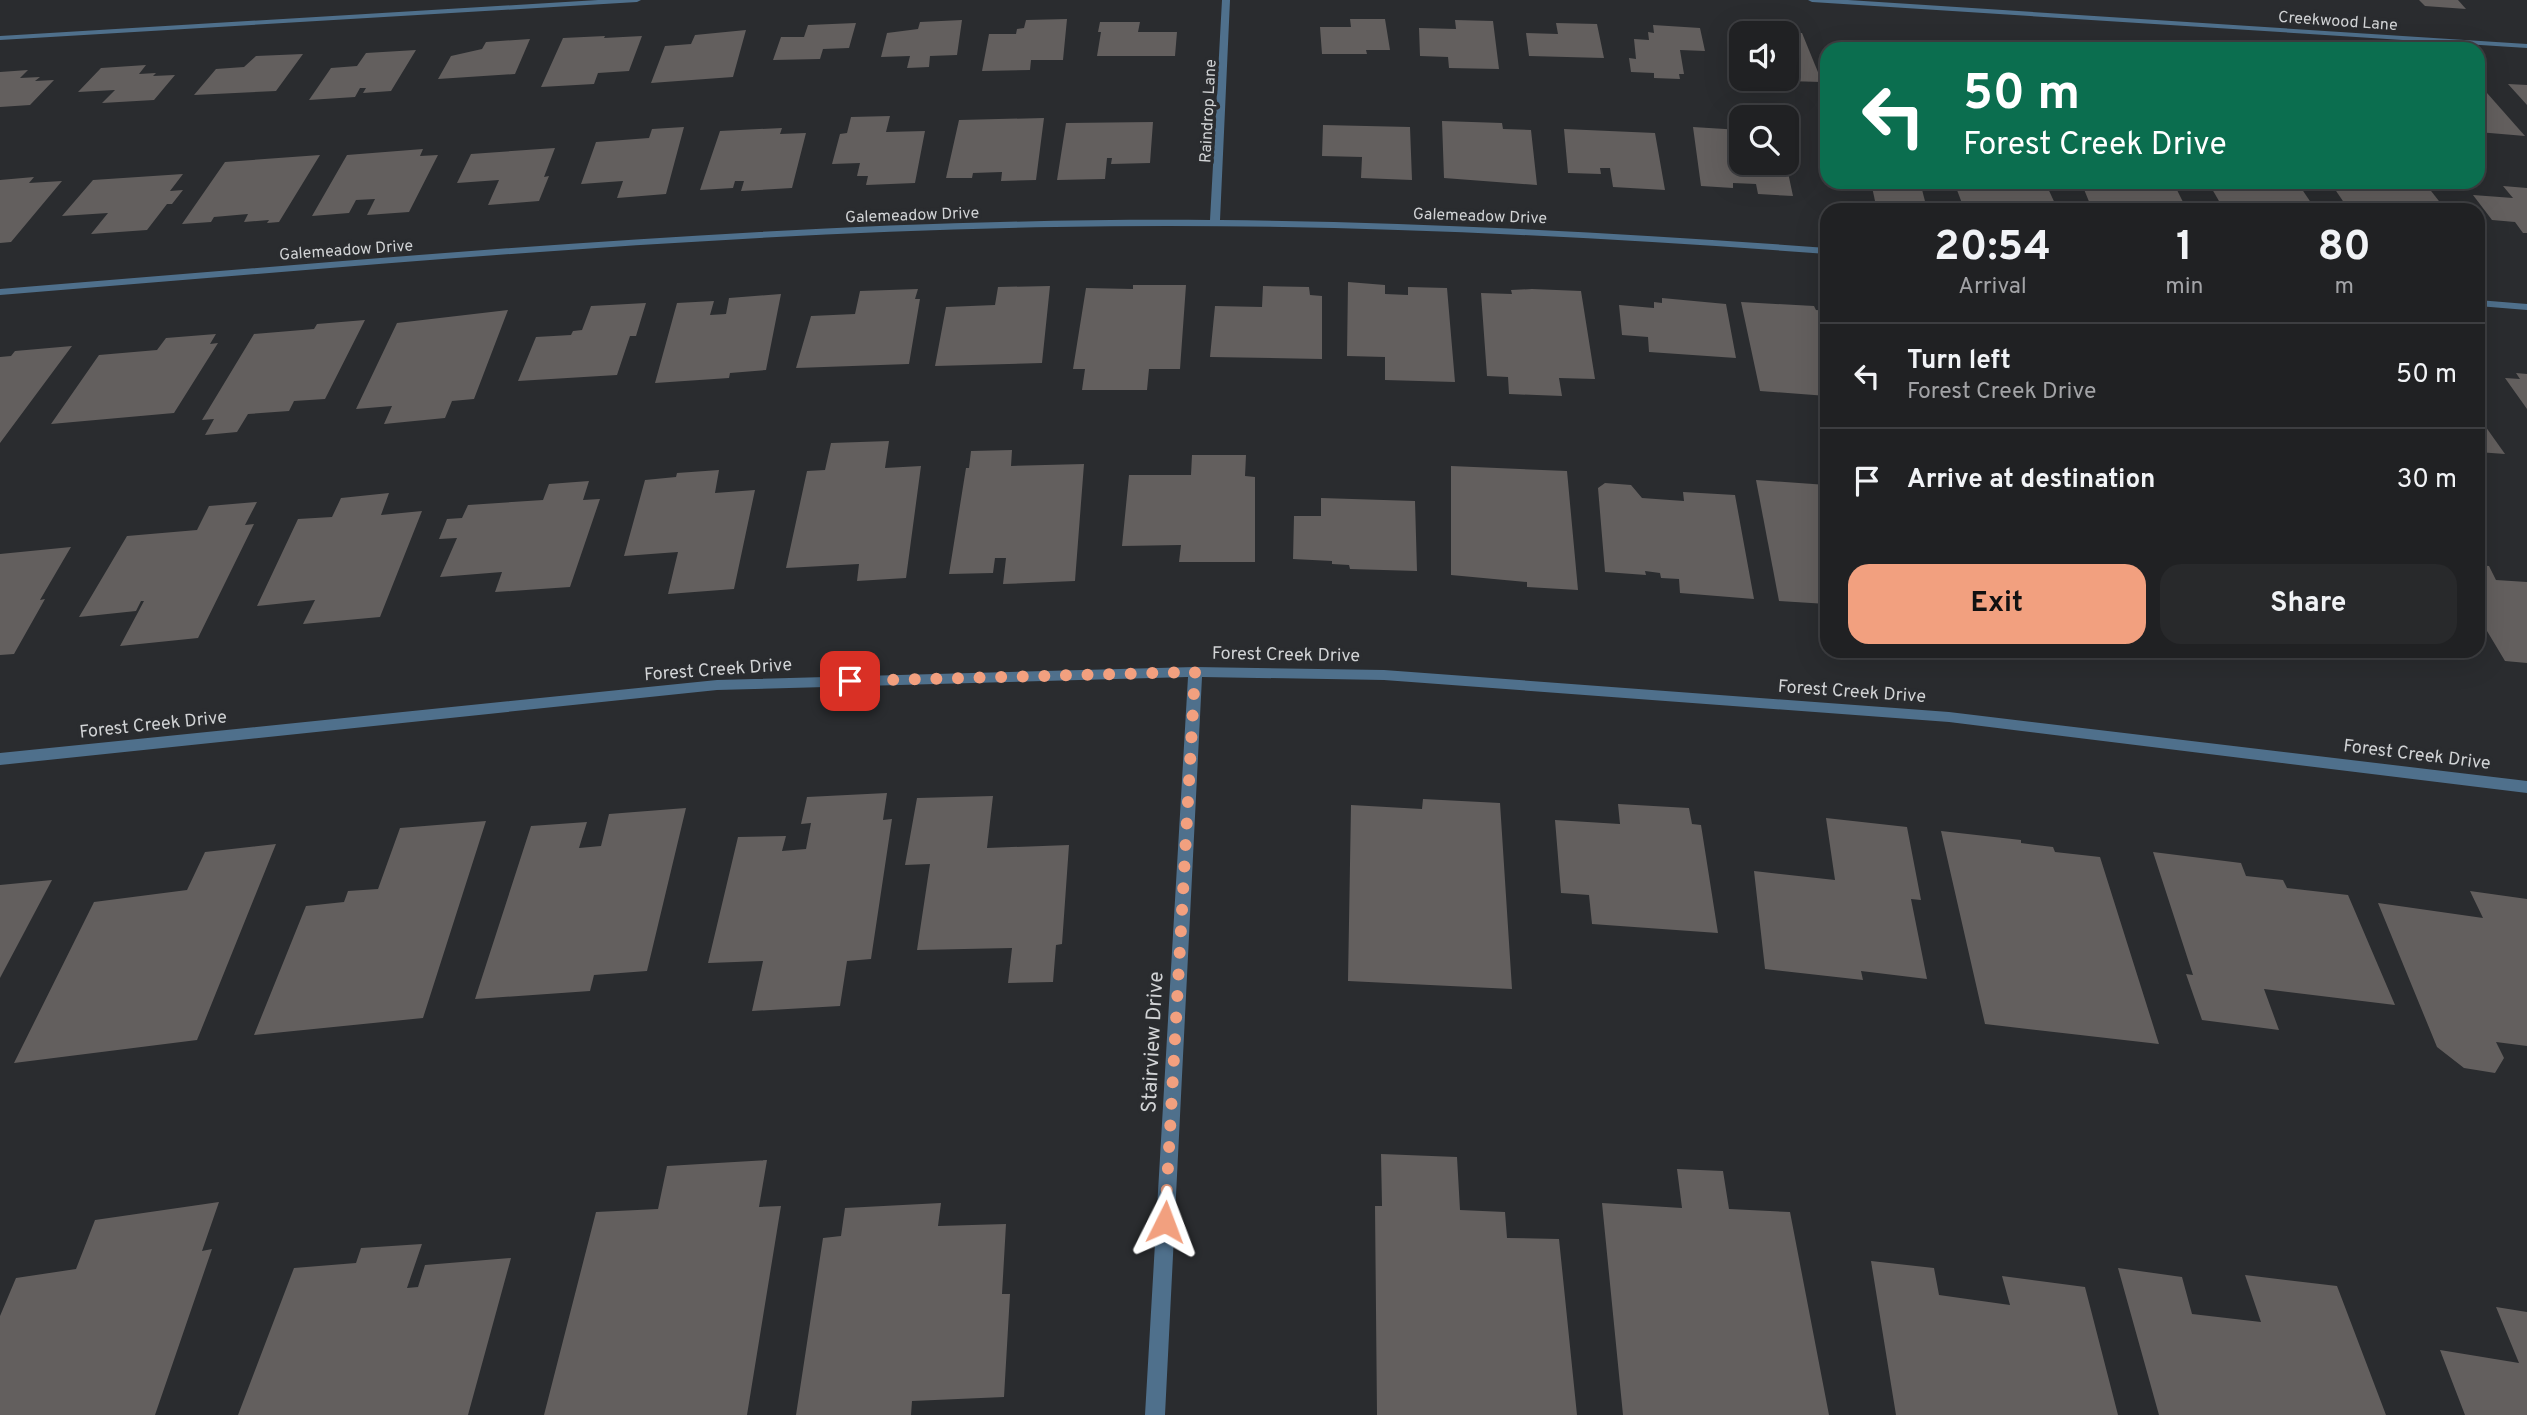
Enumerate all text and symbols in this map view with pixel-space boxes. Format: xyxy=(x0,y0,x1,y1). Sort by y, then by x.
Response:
street label: Creekwood Lane xyxy=(2277,8,2398,36)
map controls xyxy=(1729,21,1799,175)
button: sound xyxy=(1729,21,1799,91)
street label: Raindrop Lane xyxy=(1196,59,1222,164)
text: 50 m xyxy=(1963,65,2080,127)
icon: left xyxy=(1848,70,1939,161)
button: search xyxy=(1729,105,1799,175)
text: Forest Creek Drive xyxy=(1963,126,2227,166)
street label: Galemeadow Drive xyxy=(845,204,979,228)
street label: Galemeadow Drive xyxy=(1413,205,1547,229)
text: 20:54 xyxy=(1934,222,2051,275)
text: 1 xyxy=(2176,222,2193,275)
text: 80 xyxy=(2318,222,2371,275)
street label: Galemeadow Drive xyxy=(278,236,414,266)
text: Arrival xyxy=(1958,273,2027,302)
text: min xyxy=(2165,273,2203,302)
text: m xyxy=(2334,273,2354,302)
text: Turn left xyxy=(1907,345,2011,378)
icon: left xyxy=(1848,357,1886,395)
text: 50 m xyxy=(2396,359,2457,392)
text: Forest Creek Drive xyxy=(1907,378,2097,407)
icon: arrive xyxy=(1848,462,1886,500)
text: Arrive at destination xyxy=(1907,464,2155,497)
text: 30 m xyxy=(2397,464,2457,497)
button: Exit xyxy=(1848,564,2146,644)
button: Share xyxy=(2160,564,2457,644)
street label: Forest Creek Drive xyxy=(1212,643,1360,668)
pin xyxy=(820,651,880,711)
street label: Forest Creek Drive xyxy=(643,654,793,687)
icon: arrive xyxy=(831,662,869,700)
street label: Forest Creek Drive xyxy=(1777,676,1927,709)
street label: Forest Creek Drive xyxy=(78,706,228,745)
street label: Forest Creek Drive xyxy=(2342,735,2492,776)
street label: Stairview Drive xyxy=(1136,971,1171,1114)
position arrow xyxy=(1128,1185,1202,1259)

